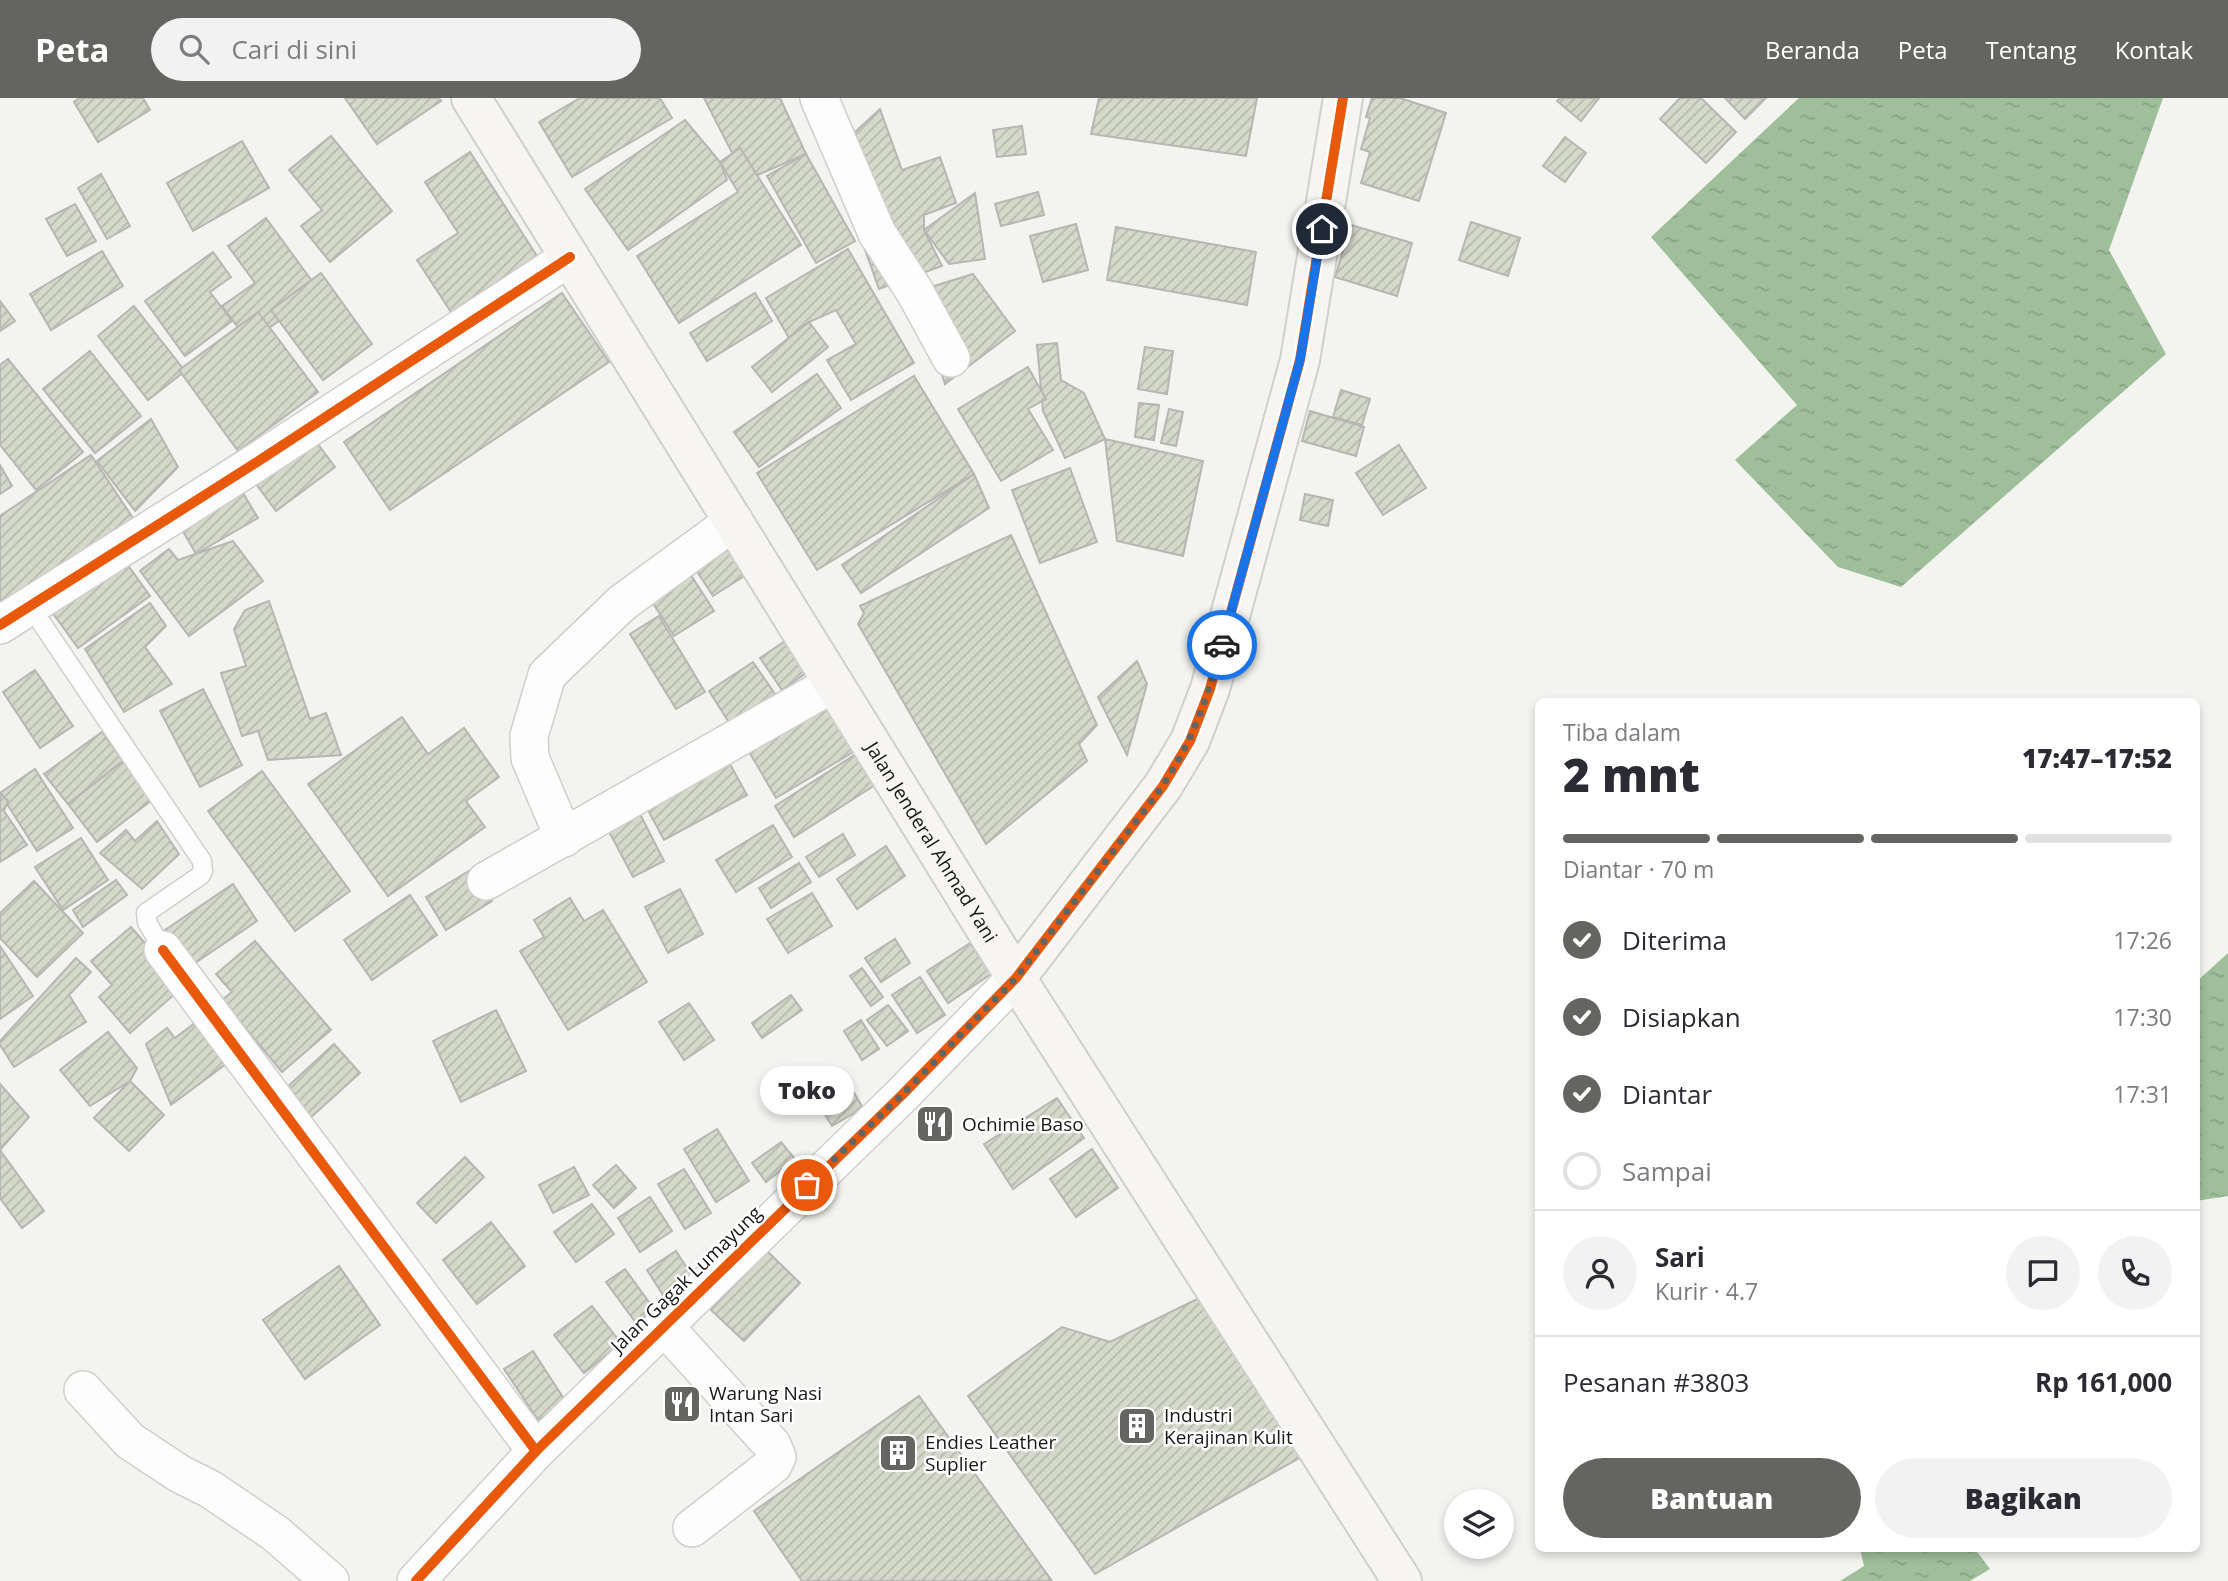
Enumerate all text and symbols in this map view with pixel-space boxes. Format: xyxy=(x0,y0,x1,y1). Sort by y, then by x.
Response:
search box xyxy=(151,18,641,81)
text: Peta xyxy=(35,27,109,72)
icon: search xyxy=(175,30,213,68)
text: Cari di sini xyxy=(231,31,357,67)
text: Beranda xyxy=(1765,33,1860,66)
text: Peta xyxy=(1898,33,1948,66)
text: Tentang xyxy=(1986,33,2077,66)
text: Kontak xyxy=(2115,33,2193,66)
pin xyxy=(1292,199,1352,259)
icon: home xyxy=(1303,210,1341,248)
courier xyxy=(1187,610,1257,680)
icon: car xyxy=(1203,626,1241,664)
text: Tiba dalam xyxy=(1563,716,1681,748)
street label: Jalan Jenderal Ahmad Yani xyxy=(859,735,1004,947)
text: 17:47–17:52 xyxy=(2022,740,2172,776)
text: 2 mnt xyxy=(1563,743,1700,805)
text: Diantar · 70 m xyxy=(1563,853,1714,885)
icon: check xyxy=(1563,921,1601,959)
text: Diterima xyxy=(1622,922,1727,958)
text: 17:26 xyxy=(2113,924,2172,956)
icon: check xyxy=(1563,998,1601,1036)
text: Disiapkan xyxy=(1622,999,1741,1035)
text: 17:30 xyxy=(2113,1001,2172,1033)
callout: Toko xyxy=(760,1066,854,1115)
text: Toko xyxy=(778,1074,836,1106)
icon: check xyxy=(1563,1075,1601,1113)
text: Diantar xyxy=(1622,1076,1712,1112)
text: 17:31 xyxy=(2113,1078,2172,1110)
restaurant icon: Ochimie Baso xyxy=(914,1103,956,1145)
place label: Ochimie Baso xyxy=(962,1111,1084,1137)
text: Sampai xyxy=(1622,1153,1712,1189)
pin xyxy=(777,1155,837,1215)
icon: bag xyxy=(788,1166,826,1204)
street label: Jalan Gagak Lumayung xyxy=(603,1200,767,1359)
button: person xyxy=(1563,1236,1637,1310)
button: chat xyxy=(2006,1236,2080,1310)
button: phone xyxy=(2098,1236,2172,1310)
text: Sari xyxy=(1655,1239,1705,1275)
text: Kurir · 4.7 xyxy=(1655,1275,1758,1307)
text: Pesanan #3803 xyxy=(1563,1364,1749,1400)
text: Rp 161,000 xyxy=(2035,1364,2172,1400)
place label: Warung Nasi Intan Sari xyxy=(709,1380,822,1428)
restaurant icon: Warung Nasi Intan Sari xyxy=(661,1383,703,1425)
place label: Industri Kerajinan Kulit xyxy=(1164,1402,1293,1450)
building icon: Industri Kerajinan Kulit xyxy=(1116,1405,1158,1447)
place label: Endies Leather Suplier xyxy=(925,1429,1057,1477)
building icon: Endies Leather Suplier xyxy=(877,1432,919,1474)
button: Bantuan xyxy=(1563,1458,1861,1538)
button: Bagikan xyxy=(1875,1458,2172,1538)
map controls xyxy=(1444,1489,1514,1559)
button: layers xyxy=(1444,1489,1514,1559)

